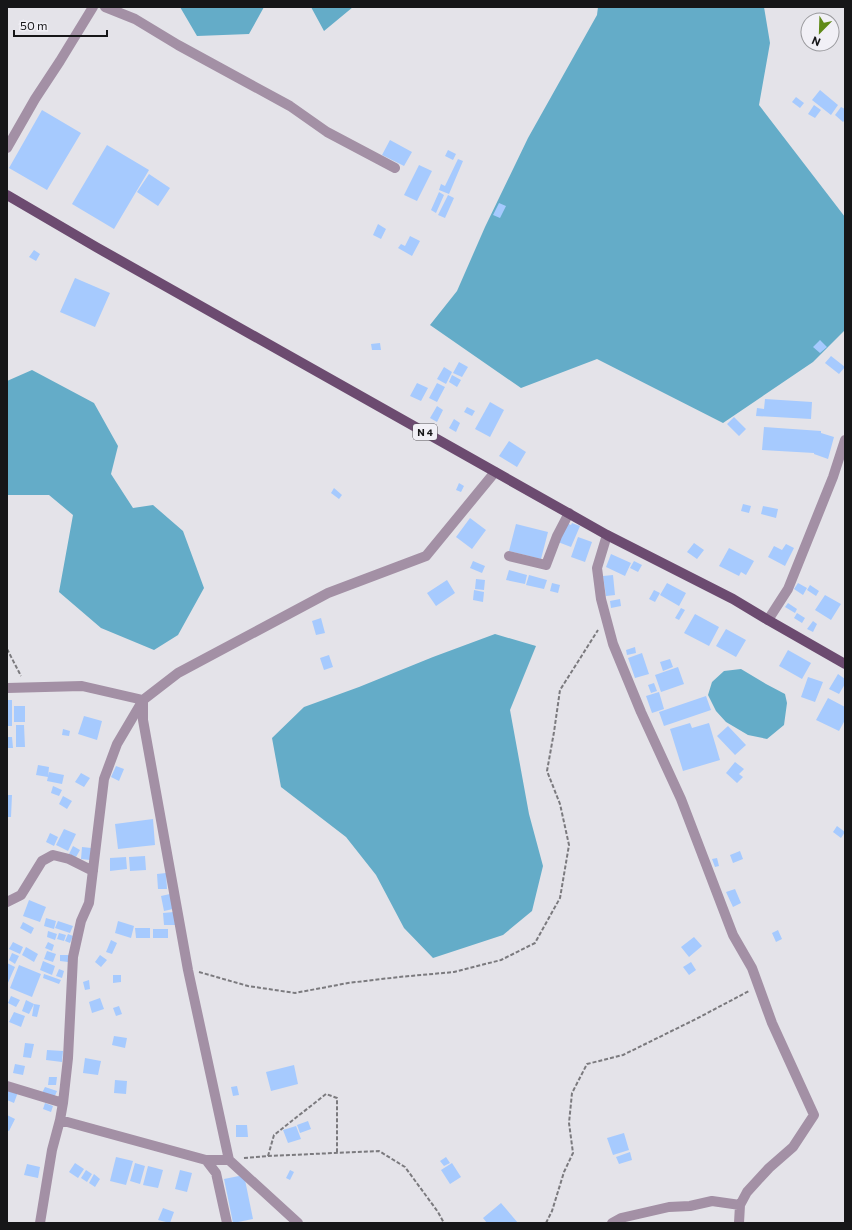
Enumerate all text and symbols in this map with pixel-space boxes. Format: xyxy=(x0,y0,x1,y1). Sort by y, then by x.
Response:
scale bar xyxy=(14,12,107,38)
north arrow xyxy=(800,12,840,52)
text: 50 m xyxy=(20,18,48,32)
text: N xyxy=(810,34,822,49)
road number: N 4 xyxy=(413,424,437,440)

